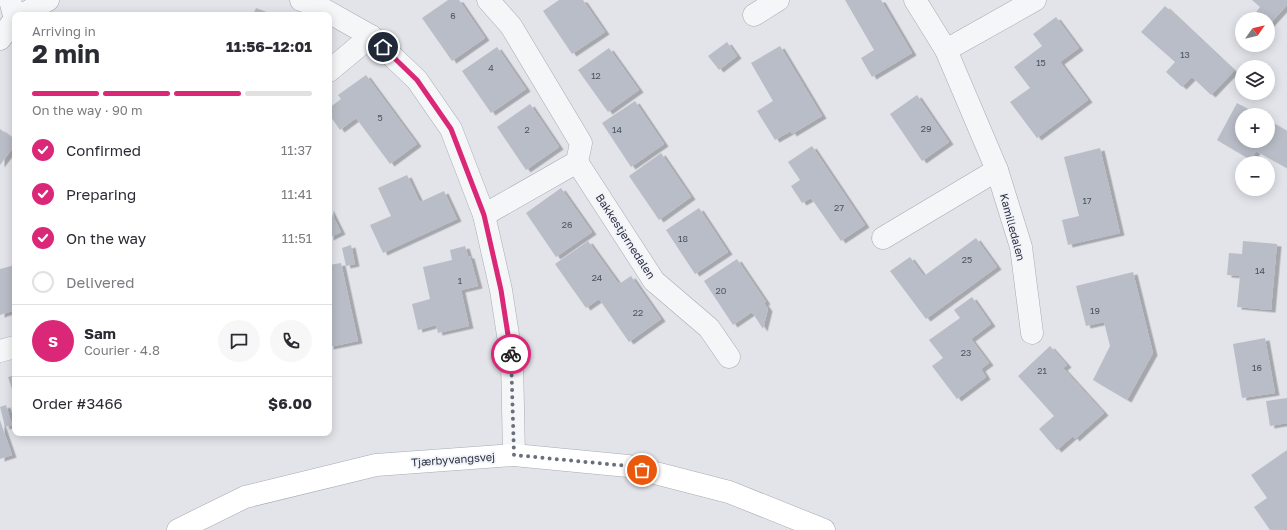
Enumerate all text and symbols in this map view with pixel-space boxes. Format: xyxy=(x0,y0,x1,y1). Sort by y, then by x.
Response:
house number: 6 xyxy=(450,10,456,21)
north arrow xyxy=(1235,12,1275,52)
map controls xyxy=(1235,12,1275,196)
text: Arriving in xyxy=(32,23,96,39)
pin xyxy=(366,30,400,64)
icon: home xyxy=(372,36,394,58)
text: 11:56–12:01 xyxy=(226,37,312,55)
text: 2 min xyxy=(32,38,100,69)
house number: 13 xyxy=(1180,49,1190,60)
house number: 15 xyxy=(1036,57,1046,68)
button: layers xyxy=(1235,60,1275,100)
house number: 4 xyxy=(488,62,494,73)
house number: 12 xyxy=(591,70,601,81)
text: On the way · 90 m xyxy=(32,102,143,118)
button: + xyxy=(1235,108,1275,148)
house number: 5 xyxy=(377,112,383,123)
house number: 29 xyxy=(921,123,931,134)
house number: 2 xyxy=(524,124,530,135)
house number: 14 xyxy=(612,124,622,135)
icon: check xyxy=(32,139,54,161)
text: Confirmed xyxy=(66,141,141,159)
text: 11:37 xyxy=(281,142,312,158)
button: − xyxy=(1235,156,1275,196)
icon: check xyxy=(32,183,54,205)
text: Preparing xyxy=(66,185,136,203)
text: 11:41 xyxy=(281,186,312,202)
street label: Bakkestjernedalen xyxy=(594,191,658,281)
street label: Kamilledalen xyxy=(998,192,1028,262)
house number: 17 xyxy=(1082,195,1092,206)
house number: 27 xyxy=(834,202,844,213)
house number: 26 xyxy=(562,219,572,230)
icon: check xyxy=(32,227,54,249)
text: On the way xyxy=(66,229,146,247)
text: 11:51 xyxy=(282,230,312,246)
house number: 18 xyxy=(678,233,688,244)
house number: 25 xyxy=(962,254,972,265)
house number: 14 xyxy=(1255,265,1265,276)
house number: 24 xyxy=(592,272,603,283)
text: Delivered xyxy=(66,273,134,291)
house number: 1 xyxy=(458,275,463,286)
house number: 20 xyxy=(716,285,727,296)
house number: 19 xyxy=(1090,305,1100,316)
house number: 22 xyxy=(633,307,643,318)
button: chat xyxy=(218,320,260,362)
button: phone xyxy=(270,320,312,362)
text: Sam xyxy=(84,324,116,342)
text: S xyxy=(48,332,58,350)
courier xyxy=(491,334,531,374)
text: Courier · 4.8 xyxy=(84,342,160,358)
icon: bike xyxy=(500,343,522,365)
house number: 23 xyxy=(961,347,971,358)
house number: 16 xyxy=(1252,362,1262,373)
house number: 21 xyxy=(1037,365,1047,376)
text: Order #3466 xyxy=(32,394,123,412)
text: $6.00 xyxy=(268,394,312,412)
street label: Tjærbyvangsvej xyxy=(411,450,495,468)
pin xyxy=(625,453,659,487)
icon: bag xyxy=(631,459,653,481)

